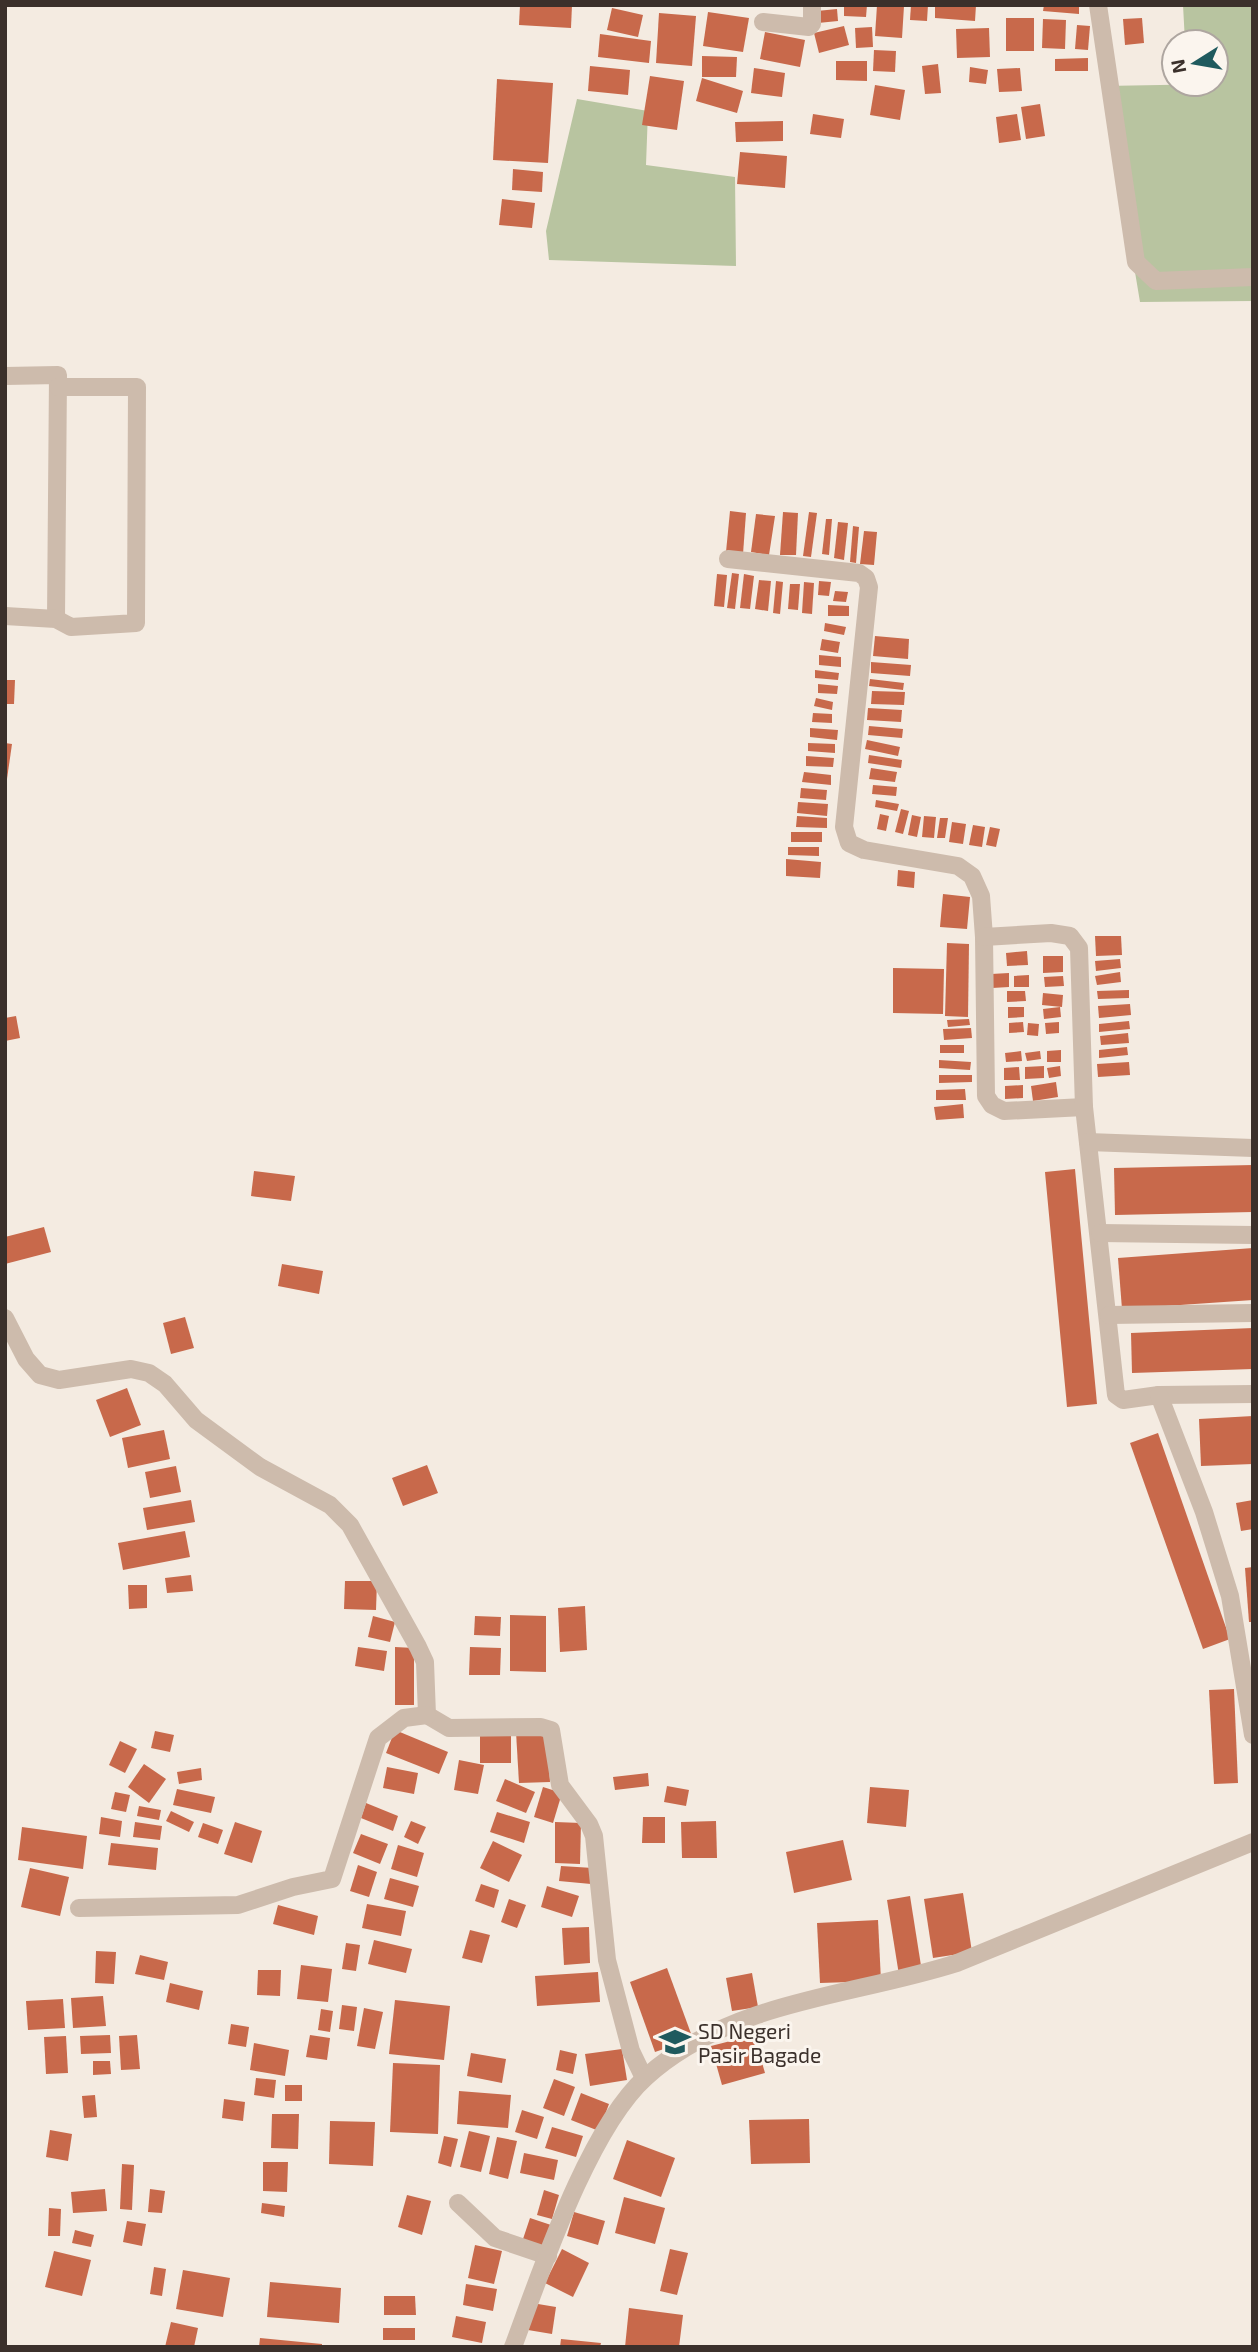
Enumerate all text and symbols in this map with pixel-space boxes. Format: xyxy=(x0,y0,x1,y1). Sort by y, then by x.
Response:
north arrow xyxy=(1160,28,1230,98)
text: N xyxy=(1165,57,1190,75)
place label: SD Negeri Pasir Bagade xyxy=(698,2018,821,2067)
school or university icon: SD Negeri Pasir Bagade xyxy=(658,2025,692,2059)

